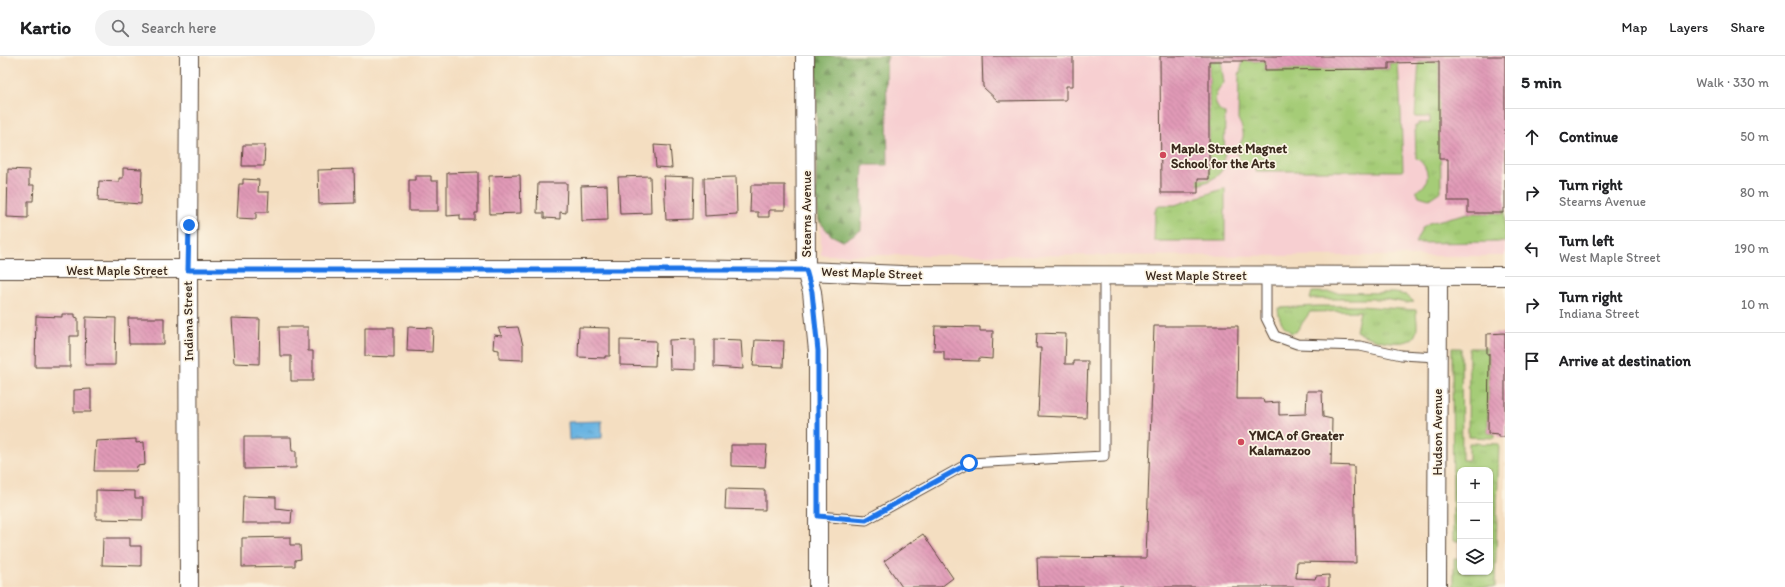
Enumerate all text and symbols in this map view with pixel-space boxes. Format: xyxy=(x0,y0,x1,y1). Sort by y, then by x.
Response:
search box xyxy=(95,10,375,46)
text: Kartio xyxy=(20,16,71,39)
icon: search xyxy=(109,17,131,39)
text: Search here xyxy=(141,19,216,37)
text: Map xyxy=(1622,19,1647,36)
text: Layers xyxy=(1669,19,1708,36)
text: Share xyxy=(1730,19,1765,36)
text: 5 min xyxy=(1521,72,1561,92)
text: Walk · 330 m xyxy=(1696,75,1769,90)
icon: ahead xyxy=(1521,126,1543,148)
text: Continue xyxy=(1559,128,1618,146)
text: 50 m xyxy=(1740,129,1769,144)
place label: Maple Street Magnet School for the Arts xyxy=(1171,141,1287,171)
marker: Maple Street Magnet School for the Arts xyxy=(1158,150,1168,160)
street label: Stearns Avenue xyxy=(799,170,814,258)
text: Turn right xyxy=(1559,176,1623,194)
icon: right xyxy=(1521,182,1543,204)
text: 80 m xyxy=(1740,185,1769,200)
text: Stearns Avenue xyxy=(1559,194,1646,209)
route end xyxy=(180,216,198,234)
text: Turn left xyxy=(1559,232,1614,250)
icon: left xyxy=(1521,238,1543,260)
text: 190 m xyxy=(1734,241,1769,256)
text: West Maple Street xyxy=(1559,250,1661,265)
street label: West Maple Street xyxy=(66,263,168,278)
street label: West Maple Street xyxy=(821,264,923,282)
street label: West Maple Street xyxy=(1145,268,1247,283)
street label: Indiana Street xyxy=(180,281,196,361)
text: Turn right xyxy=(1559,288,1623,306)
icon: right xyxy=(1521,294,1543,316)
text: 10 m xyxy=(1741,297,1769,312)
text: Indiana Street xyxy=(1559,306,1639,321)
icon: arrive xyxy=(1521,350,1543,372)
text: Arrive at destination xyxy=(1559,352,1691,370)
street label: Hudson Avenue xyxy=(1430,389,1445,475)
place label: YMCA of Greater Kalamazoo xyxy=(1248,428,1345,458)
marker: YMCA of Greater Kalamazoo xyxy=(1236,437,1246,447)
route start xyxy=(960,454,978,472)
map controls xyxy=(1457,467,1493,575)
button: + xyxy=(1457,467,1493,503)
button: − xyxy=(1457,503,1493,539)
button: layers xyxy=(1457,539,1493,575)

